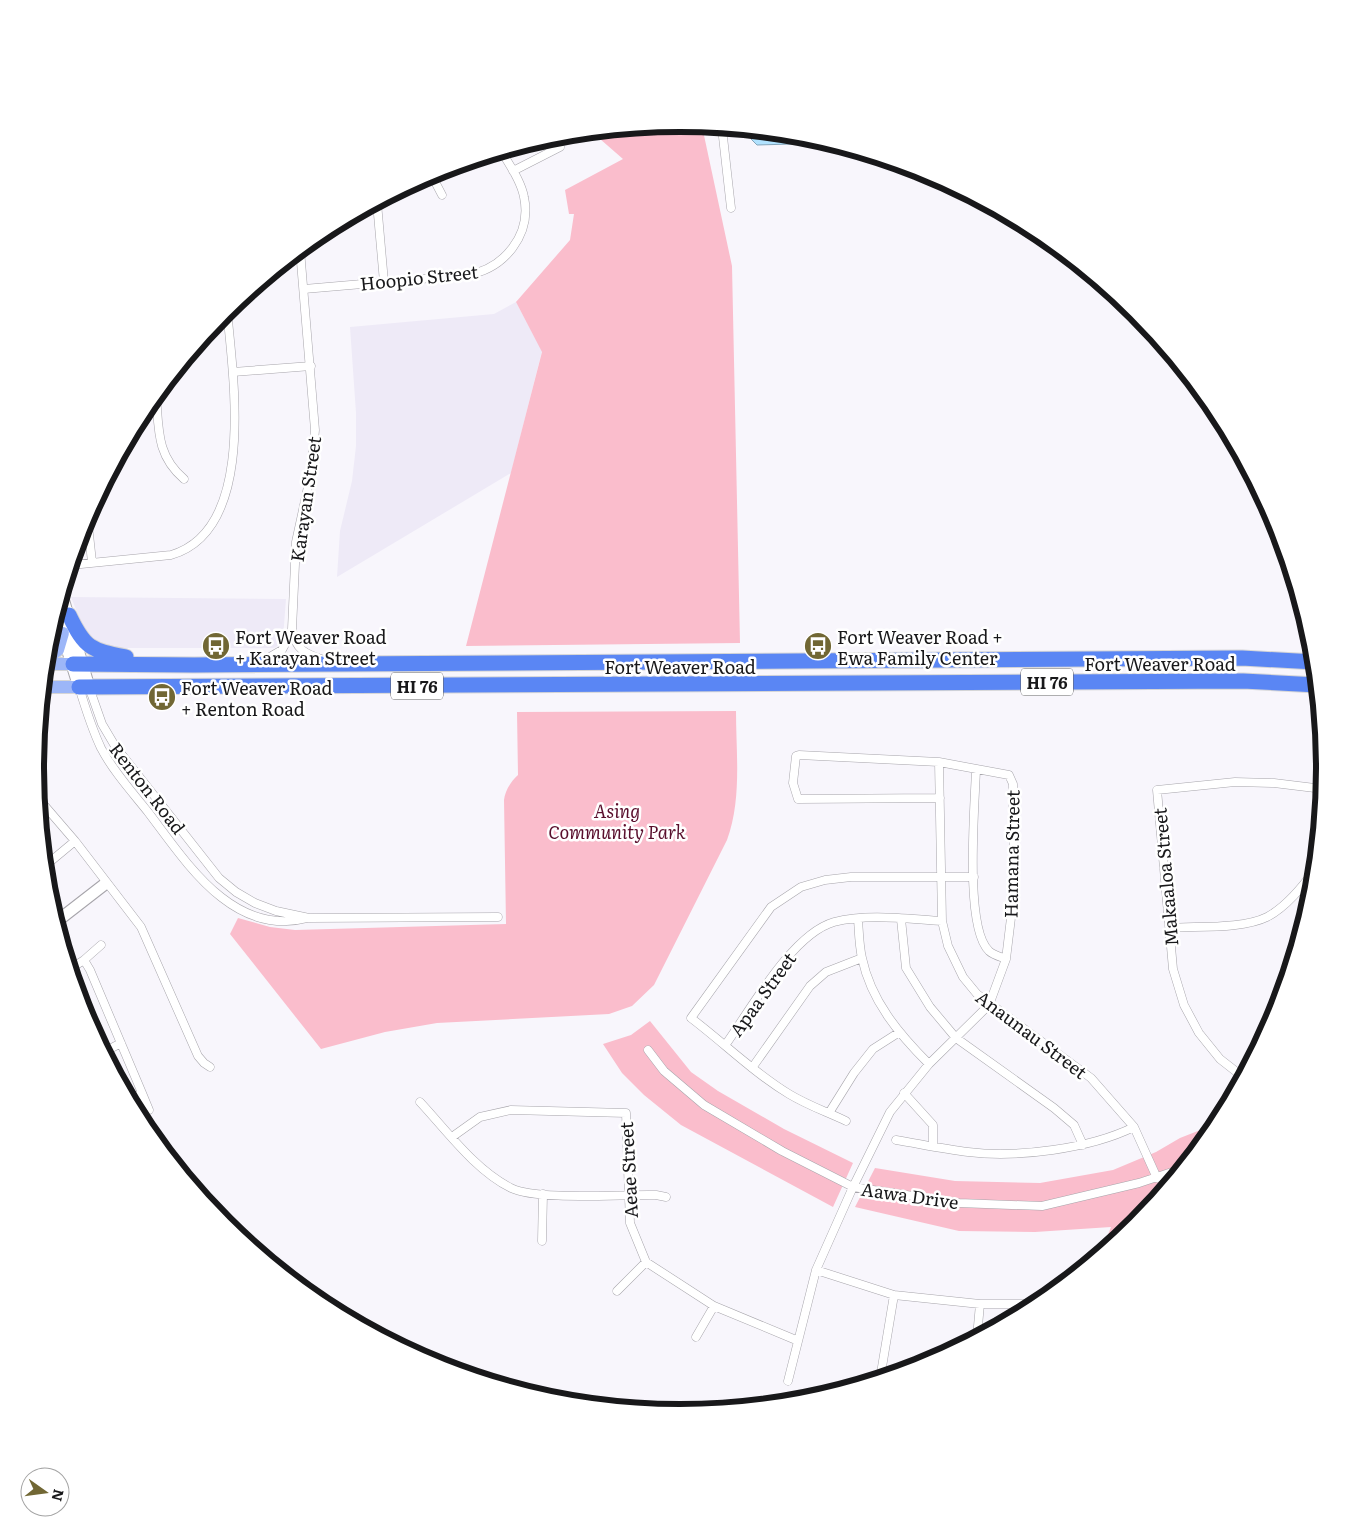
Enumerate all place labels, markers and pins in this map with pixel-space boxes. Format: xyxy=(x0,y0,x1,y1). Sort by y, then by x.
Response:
place label: Fort Weaver Road + Karayan Street xyxy=(235,623,387,671)
place label: Fort Weaver Road + Ewa Family Center xyxy=(837,623,1003,671)
bus stop icon: Fort Weaver Road + Karayan Street xyxy=(201,631,231,661)
bus stop icon: Fort Weaver Road + Ewa Family Center xyxy=(803,631,833,661)
place label: Fort Weaver Road + Renton Road xyxy=(181,674,333,722)
bus stop icon: Fort Weaver Road + Renton Road xyxy=(147,682,177,712)

